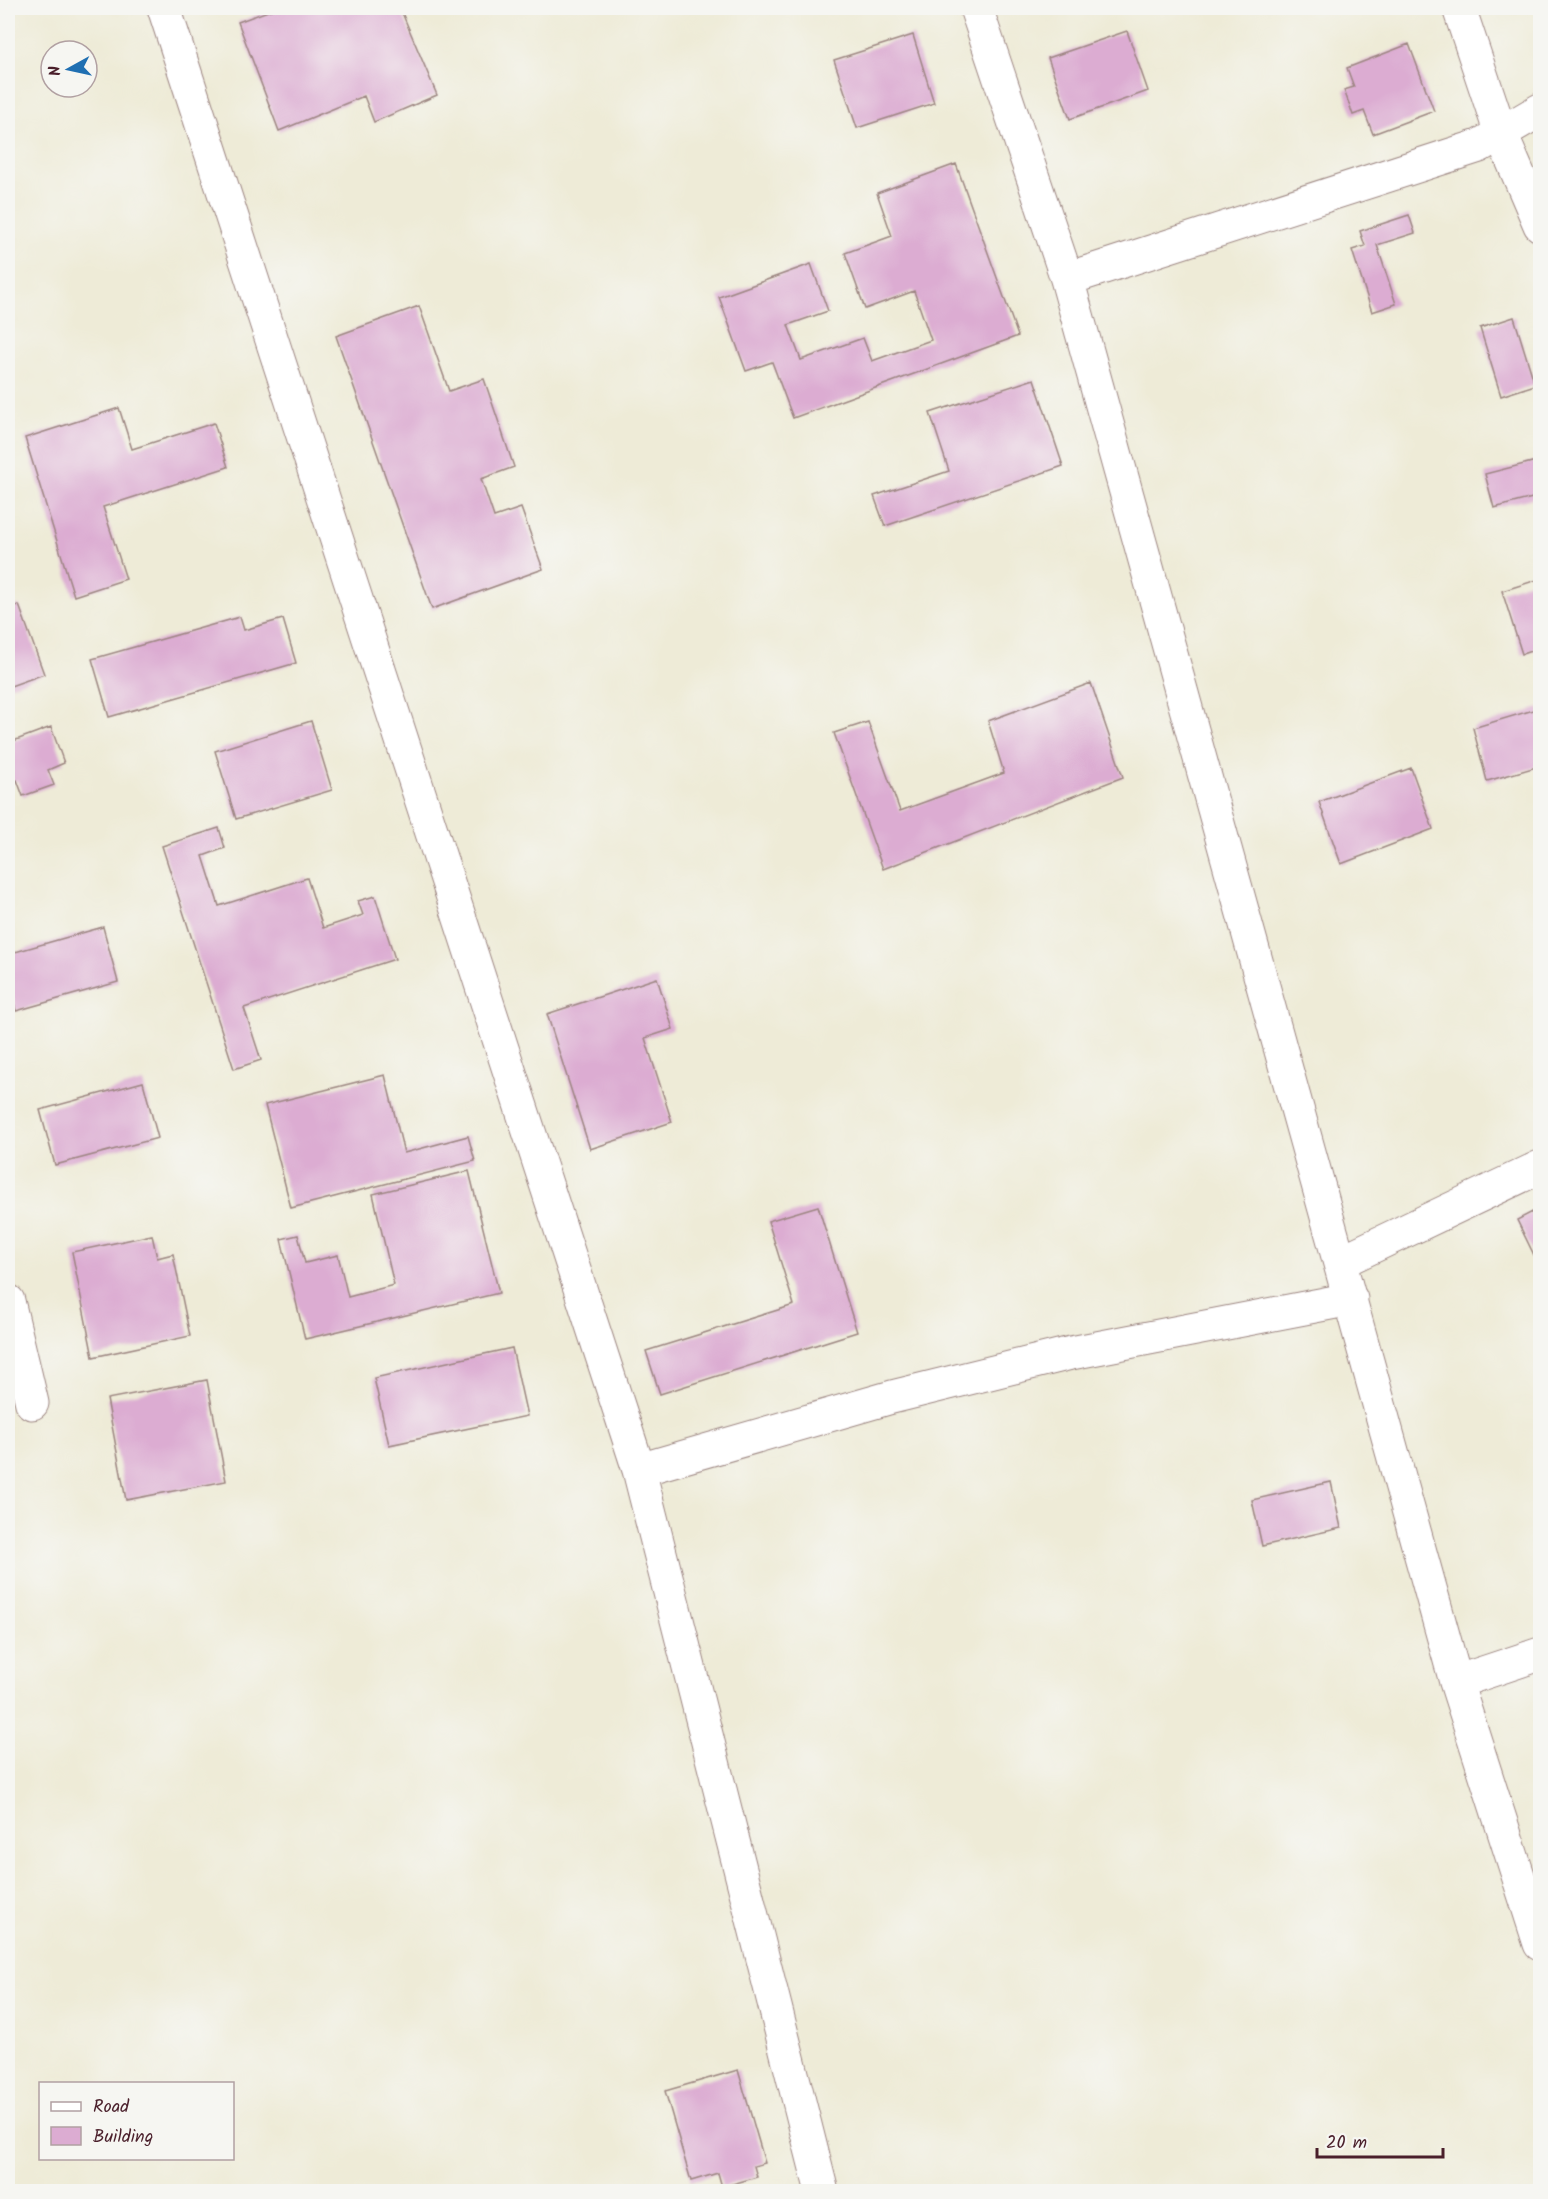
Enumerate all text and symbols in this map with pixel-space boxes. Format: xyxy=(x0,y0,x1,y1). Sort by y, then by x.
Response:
north arrow xyxy=(39,39,99,99)
text: N xyxy=(43,64,69,78)
legend xyxy=(39,2082,234,2160)
text: Road xyxy=(93,2093,130,2122)
scale bar xyxy=(1317,2121,1443,2159)
text: Building xyxy=(93,2123,153,2152)
text: 20 m xyxy=(1326,2129,1367,2158)

